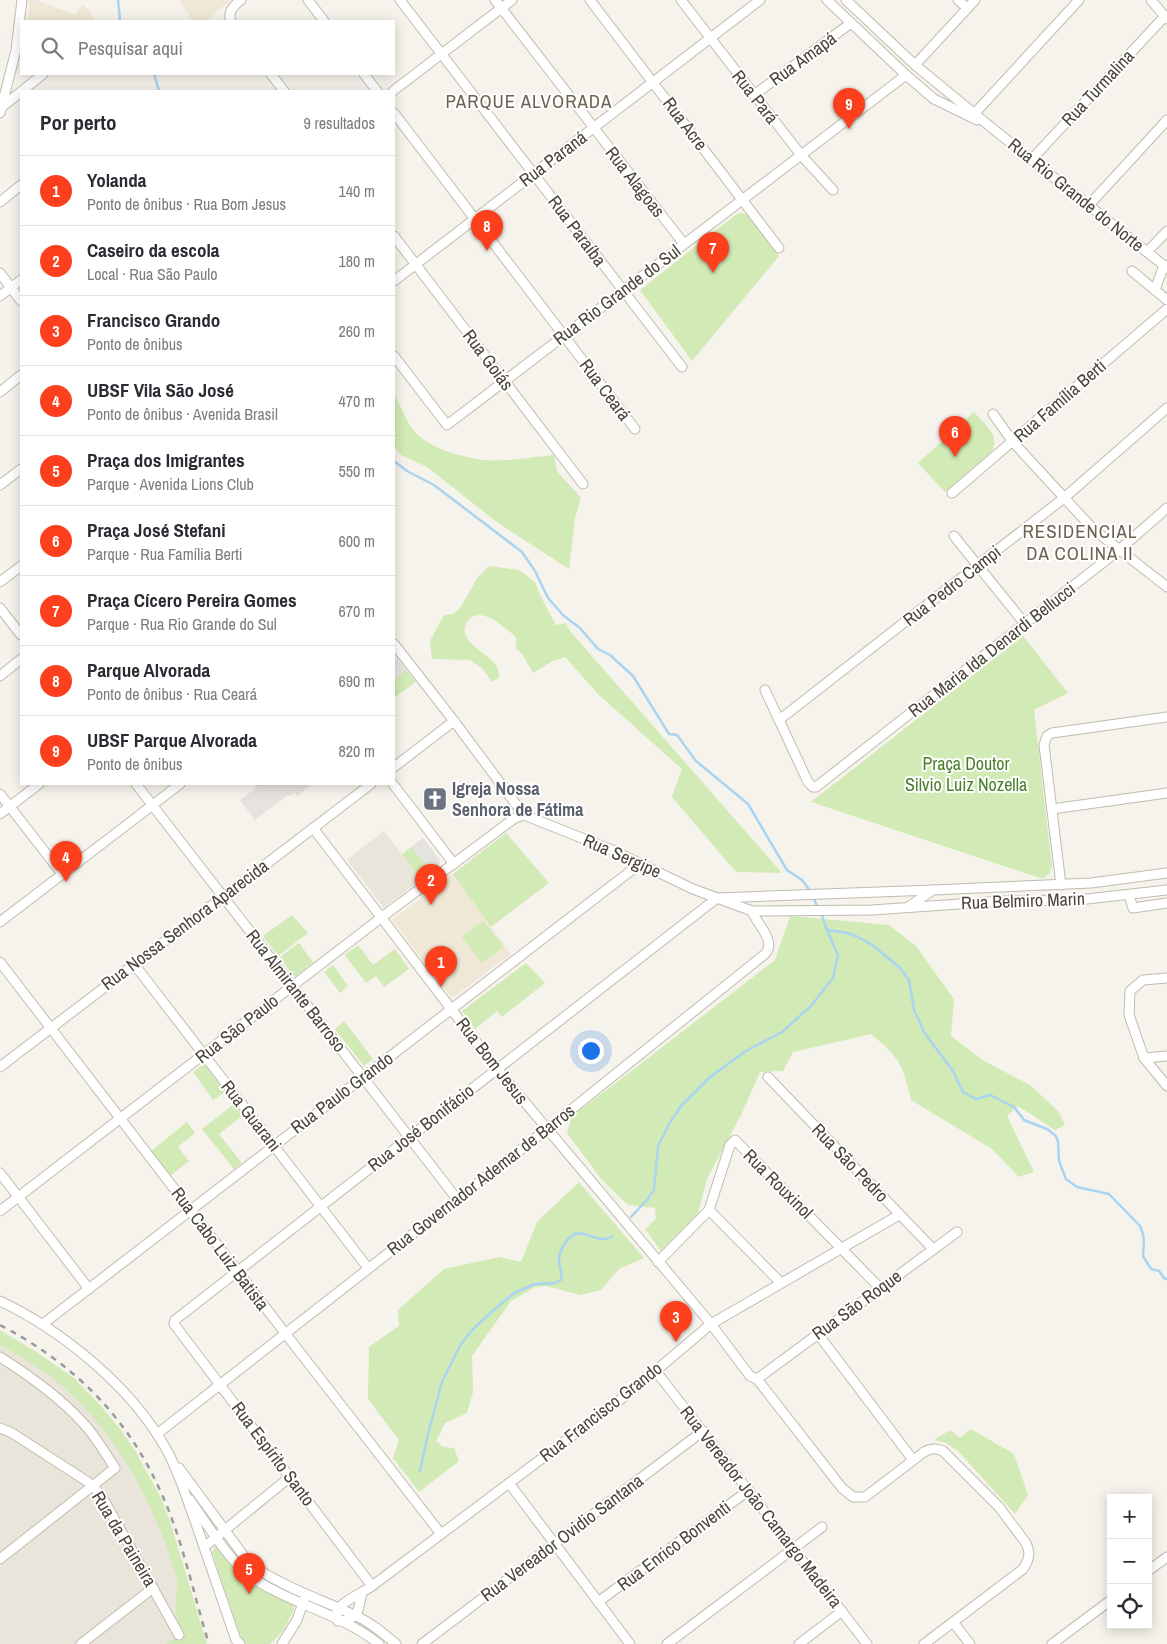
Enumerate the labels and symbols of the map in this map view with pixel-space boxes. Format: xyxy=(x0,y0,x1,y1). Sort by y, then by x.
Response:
street label: Rua Amapá xyxy=(764,26,841,91)
street label: Rua Turmalina xyxy=(1056,44,1140,131)
street label: Rua Pará xyxy=(726,64,784,129)
district label: PARQUE ALVORADA xyxy=(446,88,612,114)
pin: 9 xyxy=(833,88,865,129)
street label: Rua Acre xyxy=(657,92,714,155)
street label: Rua Paraná xyxy=(514,125,592,192)
street label: Rua Rio Grande do Norte xyxy=(1003,132,1150,257)
street label: Rua Alagoas xyxy=(600,141,671,222)
street label: Rua Paraíba xyxy=(542,190,612,271)
pin: 8 xyxy=(471,210,503,251)
pin: 7 xyxy=(697,232,729,273)
street label: Rua Rio Grande do Sul xyxy=(548,238,685,351)
street label: Rua Goiás xyxy=(457,324,520,395)
street label: Rua Família Berti xyxy=(1008,353,1111,448)
street label: Rua Ceará xyxy=(574,354,637,426)
pin: 6 xyxy=(939,416,971,457)
district label: RESIDENCIAL DA COLINA II xyxy=(1023,518,1137,566)
street label: Rua Pedro Campi xyxy=(897,539,1006,632)
street label: Rua Maria Ida Denardi Bellucci xyxy=(903,576,1081,723)
park label: Praça Doutor Silvio Luiz Nozella xyxy=(905,751,1027,797)
place label: Igreja Nossa Senhora de Fátima xyxy=(452,776,584,822)
church icon: Igreja Nossa Senhora de Fátima xyxy=(422,786,448,812)
street label: Rua Sergipe xyxy=(579,827,665,884)
pin: 4 xyxy=(50,841,82,882)
street label: Rua Nossa Senhora Aparecida xyxy=(96,853,273,996)
pin: 2 xyxy=(415,864,447,905)
street label: Rua Belmiro Marin xyxy=(961,886,1085,915)
street label: Rua Almirante Barroso xyxy=(241,924,352,1057)
pin: 1 xyxy=(425,946,457,987)
street label: Rua São Paulo xyxy=(190,988,284,1069)
street label: Rua Bom Jesus xyxy=(450,1012,534,1109)
your location xyxy=(578,1038,604,1064)
street label: Rua Paulo Grando xyxy=(285,1046,398,1139)
street label: Rua Guarani xyxy=(216,1075,287,1157)
street label: Rua José Bonifácio xyxy=(362,1078,479,1177)
street label: Rua Governador Ademar de Barros xyxy=(382,1098,580,1261)
street label: Rua São Pedro xyxy=(806,1118,894,1208)
street label: Rua Rouxinol xyxy=(738,1143,819,1224)
street label: Rua Cabo Luiz Batista xyxy=(166,1182,275,1316)
street label: Rua São Roque xyxy=(807,1264,907,1346)
pin: 3 xyxy=(660,1301,692,1342)
street label: Rua Francisco Grando xyxy=(534,1356,667,1467)
street label: Rua Espírito Santo xyxy=(226,1396,321,1511)
street label: Rua Vereador João Camargo Madeira xyxy=(675,1400,848,1613)
street label: Rua Vereador Ovidio Santana xyxy=(475,1468,648,1607)
street label: Rua da Paineira xyxy=(86,1486,163,1591)
street label: Rua Enrico Bonventi xyxy=(612,1495,736,1597)
pin: 5 xyxy=(233,1553,265,1594)

